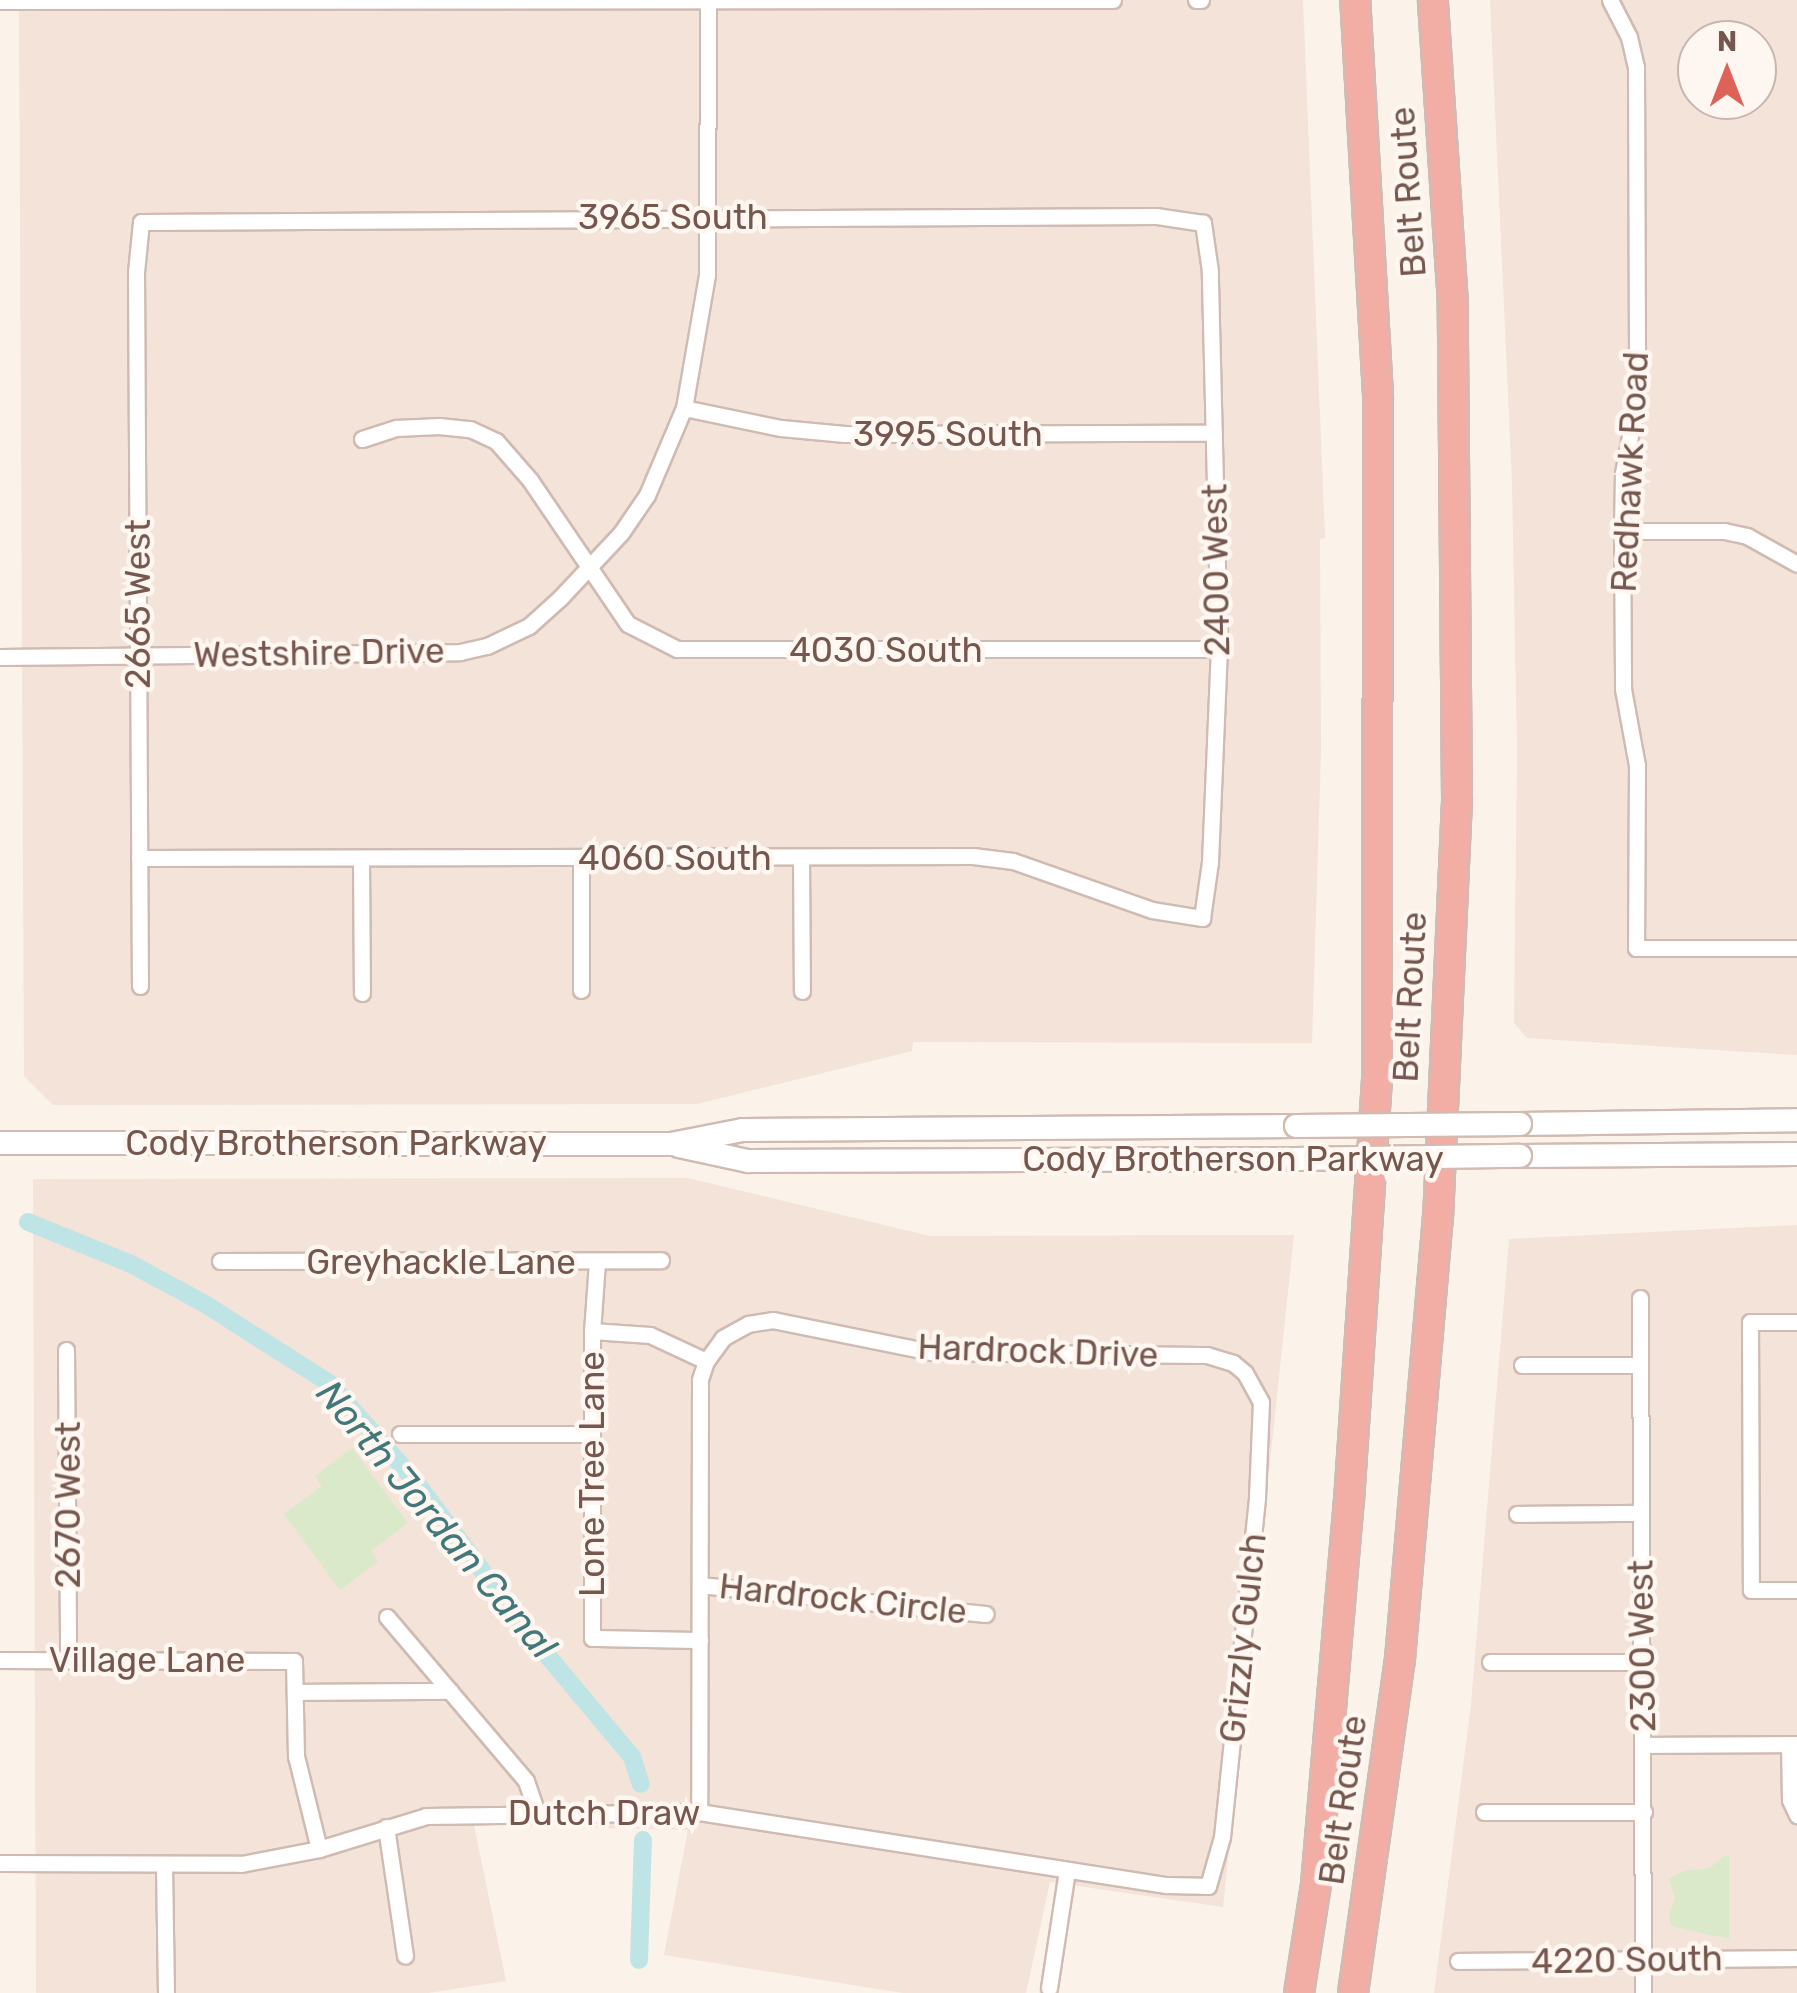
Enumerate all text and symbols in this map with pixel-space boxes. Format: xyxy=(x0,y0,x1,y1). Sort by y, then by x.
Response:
north arrow xyxy=(1677,20,1777,120)
text: N xyxy=(1717,25,1737,58)
street label: Belt Route xyxy=(1381,105,1435,279)
street label: 3965 South xyxy=(578,196,768,238)
street label: Redhawk Road xyxy=(1603,350,1657,594)
street label: 3995 South xyxy=(853,413,1043,455)
street label: 2400 West xyxy=(1193,483,1239,657)
street label: 2665 West xyxy=(117,519,159,689)
street label: 4030 South xyxy=(789,629,983,671)
street label: Westshire Drive xyxy=(193,630,445,676)
street label: 4060 South xyxy=(578,837,772,879)
street label: Belt Route xyxy=(1385,911,1435,1083)
street label: Cody Brotherson Parkway xyxy=(125,1122,547,1164)
street label: Cody Brotherson Parkway xyxy=(1022,1138,1444,1180)
street label: Greyhackle Lane xyxy=(306,1241,576,1283)
street label: Hardrock Drive xyxy=(917,1326,1159,1376)
street label: Lone Tree Lane xyxy=(571,1351,613,1597)
water label: North Jordan Canal xyxy=(306,1372,566,1668)
street label: 2670 West xyxy=(47,1421,89,1589)
street label: Grizzly Gulch xyxy=(1211,1531,1275,1745)
street label: 2300 West xyxy=(1619,1559,1665,1733)
street label: Hardrock Circle xyxy=(717,1565,969,1633)
street label: Village Lane xyxy=(49,1639,245,1681)
street label: Belt Route xyxy=(1310,1712,1376,1888)
street label: Dutch Draw xyxy=(508,1792,700,1834)
street label: 4220 South xyxy=(1531,1937,1723,1983)

